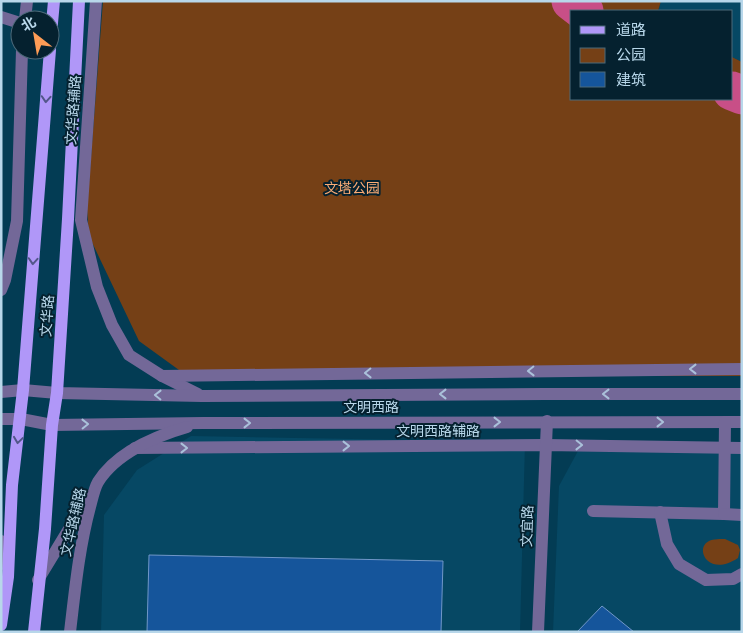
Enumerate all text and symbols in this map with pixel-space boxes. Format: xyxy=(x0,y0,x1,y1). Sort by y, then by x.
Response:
north arrow xyxy=(10,10,60,60)
legend xyxy=(570,10,733,100)
text: 北 xyxy=(18,13,39,35)
text: 道路 xyxy=(616,20,646,39)
text: 公园 xyxy=(616,45,646,64)
text: 建筑 xyxy=(616,70,646,89)
street label: 文华路辅路 xyxy=(62,74,84,146)
one-way arrow xyxy=(40,95,51,103)
park label: 文塔公园 xyxy=(324,179,380,197)
one-way arrow xyxy=(28,257,39,265)
street label: 文华路 xyxy=(37,294,57,338)
one-way arrow xyxy=(689,364,696,374)
one-way arrow xyxy=(526,366,534,376)
one-way arrow xyxy=(364,368,372,378)
one-way arrow xyxy=(439,389,446,399)
one-way arrow xyxy=(601,389,609,399)
one-way arrow xyxy=(154,390,162,401)
street label: 文明西路 xyxy=(343,398,399,416)
one-way arrow xyxy=(494,417,501,427)
one-way arrow xyxy=(656,417,664,427)
one-way arrow xyxy=(244,418,251,428)
one-way arrow xyxy=(81,419,89,430)
street label: 文明西路辅路 xyxy=(396,422,480,440)
one-way arrow xyxy=(13,436,24,444)
one-way arrow xyxy=(575,440,583,451)
one-way arrow xyxy=(342,441,350,451)
one-way arrow xyxy=(180,443,188,453)
street label: 文华路辅路 xyxy=(56,486,90,558)
street label: 文宜路 xyxy=(517,505,537,547)

